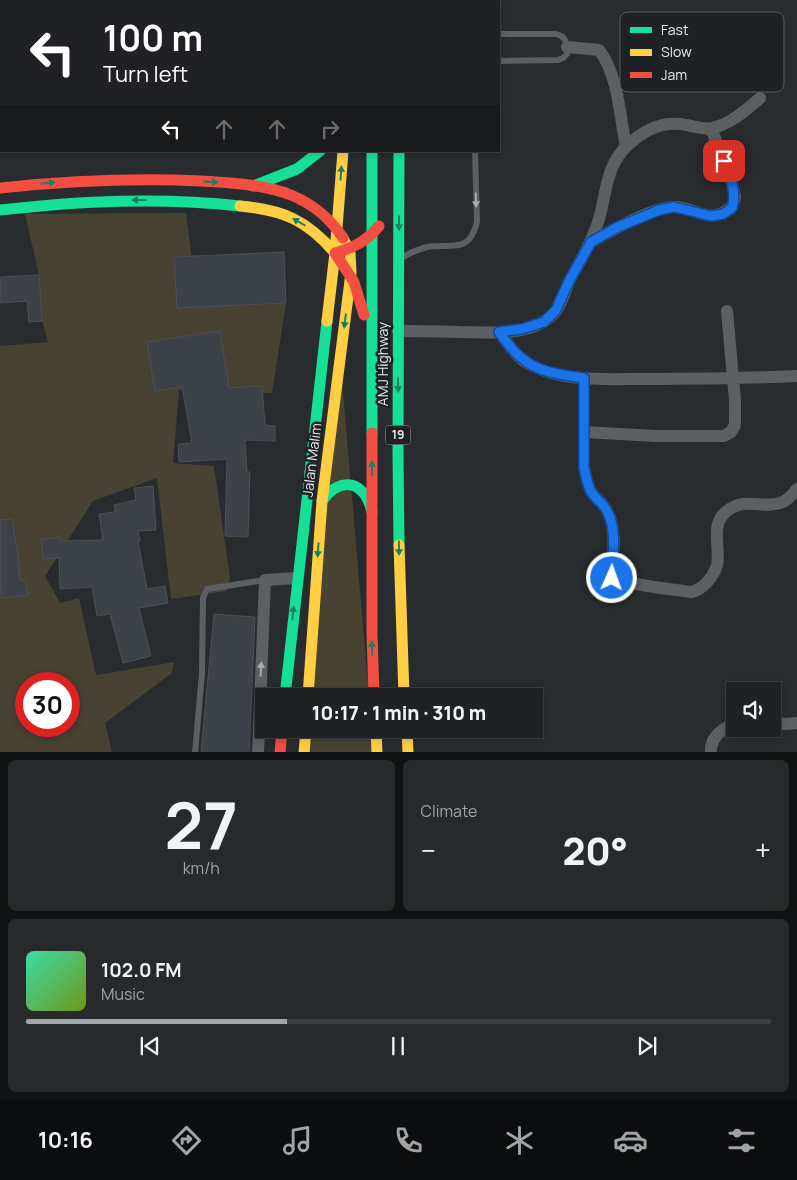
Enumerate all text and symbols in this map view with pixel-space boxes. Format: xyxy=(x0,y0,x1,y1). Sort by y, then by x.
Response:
legend xyxy=(620,12,784,92)
text: 100 m xyxy=(103,14,203,62)
icon: left xyxy=(20,20,85,85)
text: Fast xyxy=(661,20,689,39)
text: Slow xyxy=(661,42,692,61)
text: Turn left xyxy=(103,59,188,89)
text: Jam xyxy=(661,65,687,84)
icon: left xyxy=(157,115,185,143)
icon: ahead xyxy=(210,115,238,143)
icon: ahead xyxy=(263,115,291,143)
icon: right xyxy=(316,115,344,143)
pin xyxy=(703,140,745,182)
icon: arrive xyxy=(710,147,738,175)
one-way arrow xyxy=(338,165,346,181)
one-way arrow xyxy=(203,178,219,186)
one-way arrow xyxy=(41,179,57,187)
one-way arrow xyxy=(472,192,480,208)
one-way arrow xyxy=(131,196,147,204)
one-way arrow xyxy=(395,215,403,231)
one-way arrow xyxy=(292,217,305,226)
one-way arrow xyxy=(340,314,348,330)
street label: AMJ Highway xyxy=(373,321,392,406)
one-way arrow xyxy=(394,378,402,394)
street label: Jalan Malim xyxy=(298,422,325,498)
road number: 19 xyxy=(386,426,410,444)
one-way arrow xyxy=(368,459,376,475)
one-way arrow xyxy=(395,540,403,556)
one-way arrow xyxy=(314,542,322,558)
position arrow xyxy=(585,551,637,603)
one-way arrow xyxy=(289,605,297,621)
one-way arrow xyxy=(368,639,376,655)
one-way arrow xyxy=(258,661,266,677)
speed limit sign: 30 xyxy=(15,672,80,737)
map controls xyxy=(726,682,781,737)
button: sound xyxy=(726,682,781,737)
text: 10:17 · 1 min · 310 m xyxy=(312,700,486,726)
text: 27 xyxy=(165,780,238,869)
text: Climate xyxy=(421,800,477,822)
text: 20° xyxy=(562,824,628,876)
text: − xyxy=(421,831,436,869)
text: + xyxy=(755,831,771,869)
text: km/h xyxy=(183,857,220,879)
text: 102.0 FM xyxy=(101,957,181,983)
text: Music xyxy=(101,983,145,1005)
icon: previous xyxy=(136,1032,164,1060)
icon: pause xyxy=(384,1032,412,1060)
icon: next xyxy=(633,1032,661,1060)
icon: directions xyxy=(169,1123,204,1158)
icon: music xyxy=(280,1123,315,1158)
icon: phone xyxy=(391,1123,426,1158)
icon: climate xyxy=(502,1123,537,1158)
icon: car xyxy=(613,1123,648,1158)
icon: filters xyxy=(724,1123,759,1158)
text: 10:16 xyxy=(38,1125,93,1155)

